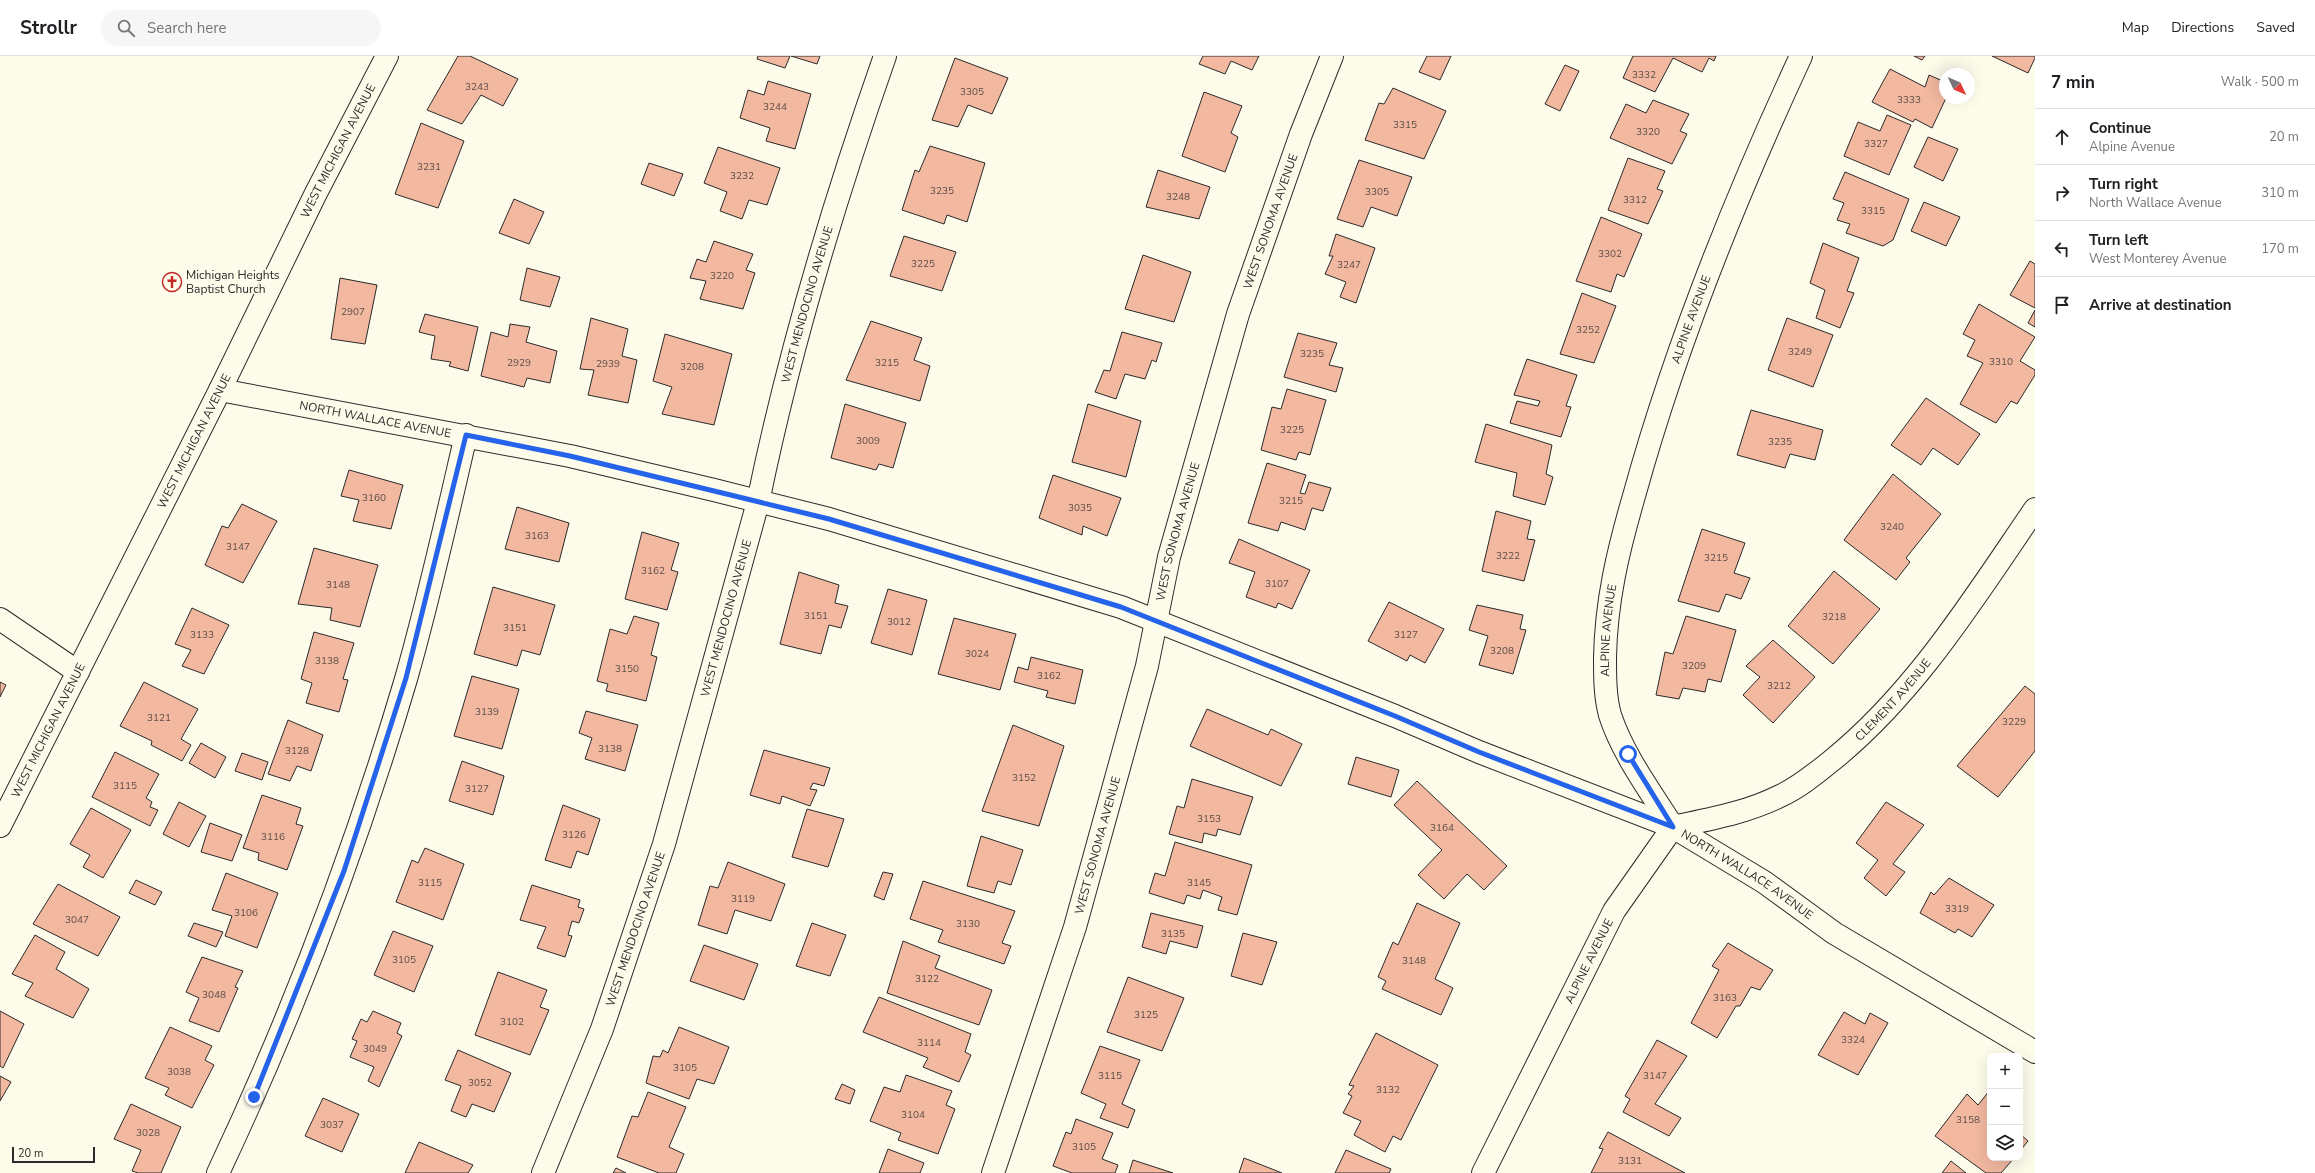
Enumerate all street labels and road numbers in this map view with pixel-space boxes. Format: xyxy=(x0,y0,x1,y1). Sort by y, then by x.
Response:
street label: WEST MICHIGAN AVENUE xyxy=(297,81,379,221)
street label: WEST SONOMA AVENUE xyxy=(1239,151,1302,291)
street label: WEST MENDOCINO AVENUE xyxy=(778,224,837,385)
street label: ALPINE AVENUE xyxy=(1668,273,1715,366)
street label: WEST MICHIGAN AVENUE xyxy=(154,371,235,511)
street label: NORTH WALLACE AVENUE xyxy=(298,397,453,441)
street label: WEST SONOMA AVENUE xyxy=(1152,461,1203,602)
street label: WEST MENDOCINO AVENUE xyxy=(697,538,755,698)
street label: ALPINE AVENUE xyxy=(1597,583,1620,677)
street label: CLEMENT AVENUE xyxy=(1852,655,1935,745)
street label: WEST MICHIGAN AVENUE xyxy=(8,660,89,800)
street label: WEST SONOMA AVENUE xyxy=(1071,775,1124,916)
street label: NORTH WALLACE AVENUE xyxy=(1678,826,1816,923)
street label: WEST MENDOCINO AVENUE xyxy=(602,850,669,1009)
street label: ALPINE AVENUE xyxy=(1561,916,1617,1006)

